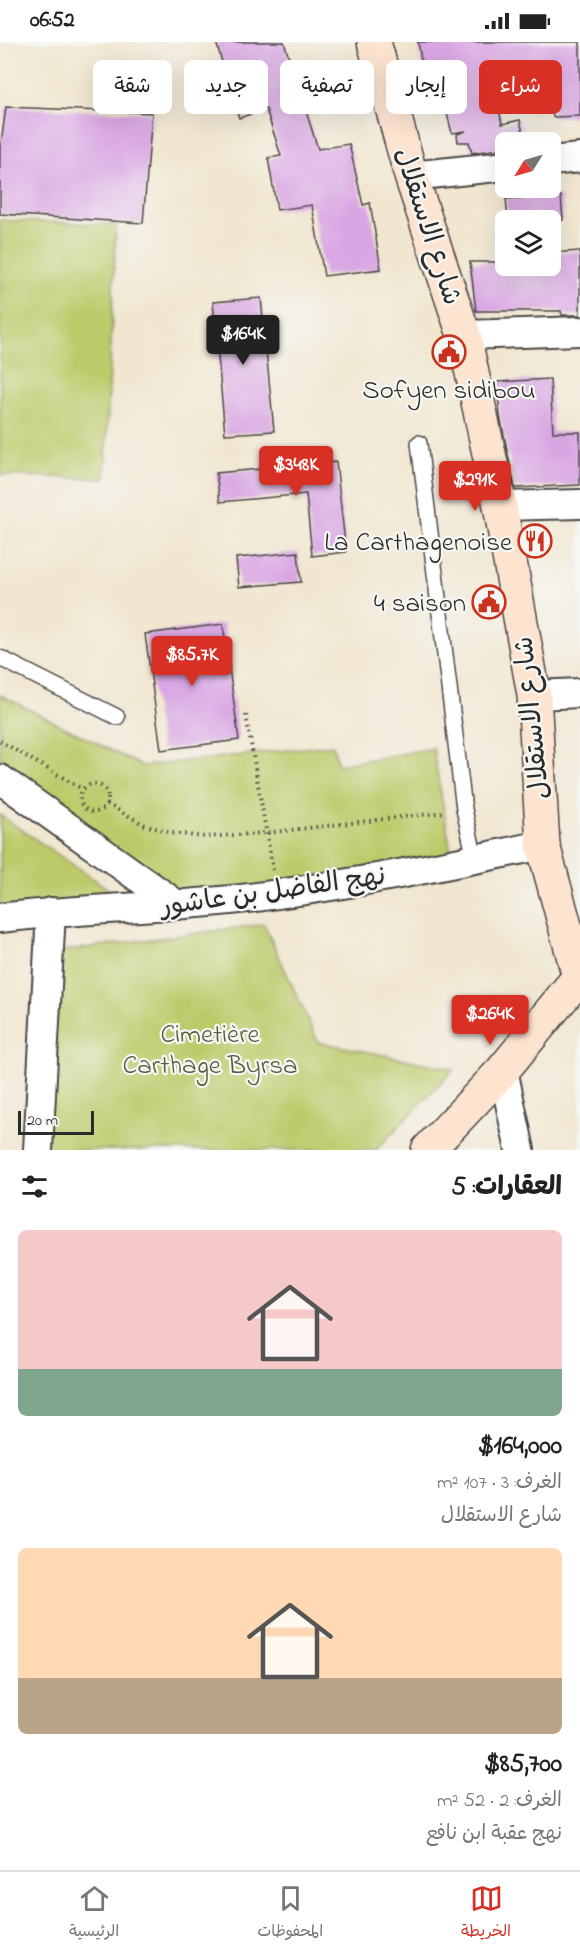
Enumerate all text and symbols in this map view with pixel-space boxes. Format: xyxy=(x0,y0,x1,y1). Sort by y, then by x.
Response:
text: 06:52 xyxy=(30,5,75,37)
chip: شقة xyxy=(93,60,172,114)
chip: جديد xyxy=(184,60,268,114)
chip: تصفية xyxy=(280,60,374,114)
chip: إيجار xyxy=(386,60,467,114)
chip: شراء xyxy=(479,60,562,114)
north arrow xyxy=(495,132,561,198)
map controls xyxy=(495,132,561,276)
street label: شارع الاستقلال xyxy=(383,143,470,311)
button: layers xyxy=(495,210,561,276)
pin: $164K xyxy=(201,315,285,366)
text: $164K xyxy=(220,320,266,349)
public building icon: Sofyen sidibou xyxy=(431,334,467,370)
place label: Sofyen sidibou xyxy=(362,372,536,411)
pin: $348K xyxy=(254,446,338,497)
text: $348K xyxy=(273,451,319,480)
pin: $291K xyxy=(433,461,517,512)
text: $291K xyxy=(453,466,497,495)
restaurant icon: La Carthagenoise xyxy=(517,523,553,559)
place label: La Carthagenoise xyxy=(324,524,513,563)
public building icon: 4 saison xyxy=(471,584,507,620)
place label: 4 saison xyxy=(374,585,466,624)
street label: شارع الاستقلال xyxy=(506,634,561,801)
pin: $85.7K xyxy=(143,636,241,687)
text: $85.7K xyxy=(165,641,219,670)
street label: نهج الفاضل بن عاشور xyxy=(156,857,388,928)
pin: $264K xyxy=(448,995,532,1046)
text: $264K xyxy=(466,1000,514,1029)
park label: Cimetière Carthage Byrsa xyxy=(122,1016,298,1086)
scale bar xyxy=(18,1108,94,1136)
text: 20 m xyxy=(27,1109,58,1133)
text: العقارات: 5 xyxy=(451,1169,562,1207)
icon: filters xyxy=(18,1170,51,1203)
icon: home xyxy=(236,1269,344,1377)
text: $164,000 xyxy=(478,1428,562,1466)
text: الغرف: 3 · 107 m² xyxy=(437,1469,562,1498)
text: شارع الاستقلال xyxy=(441,1502,562,1531)
icon: home xyxy=(236,1587,344,1695)
text: $85,700 xyxy=(484,1746,562,1784)
text: الغرف: 2 · 52 m² xyxy=(437,1787,562,1816)
text: نهج عقبة ابن نافع xyxy=(426,1820,562,1849)
tab: الرئيسية xyxy=(69,1882,119,1945)
tab: المحفوظات xyxy=(257,1882,323,1945)
tab: الخريطة xyxy=(461,1882,511,1945)

